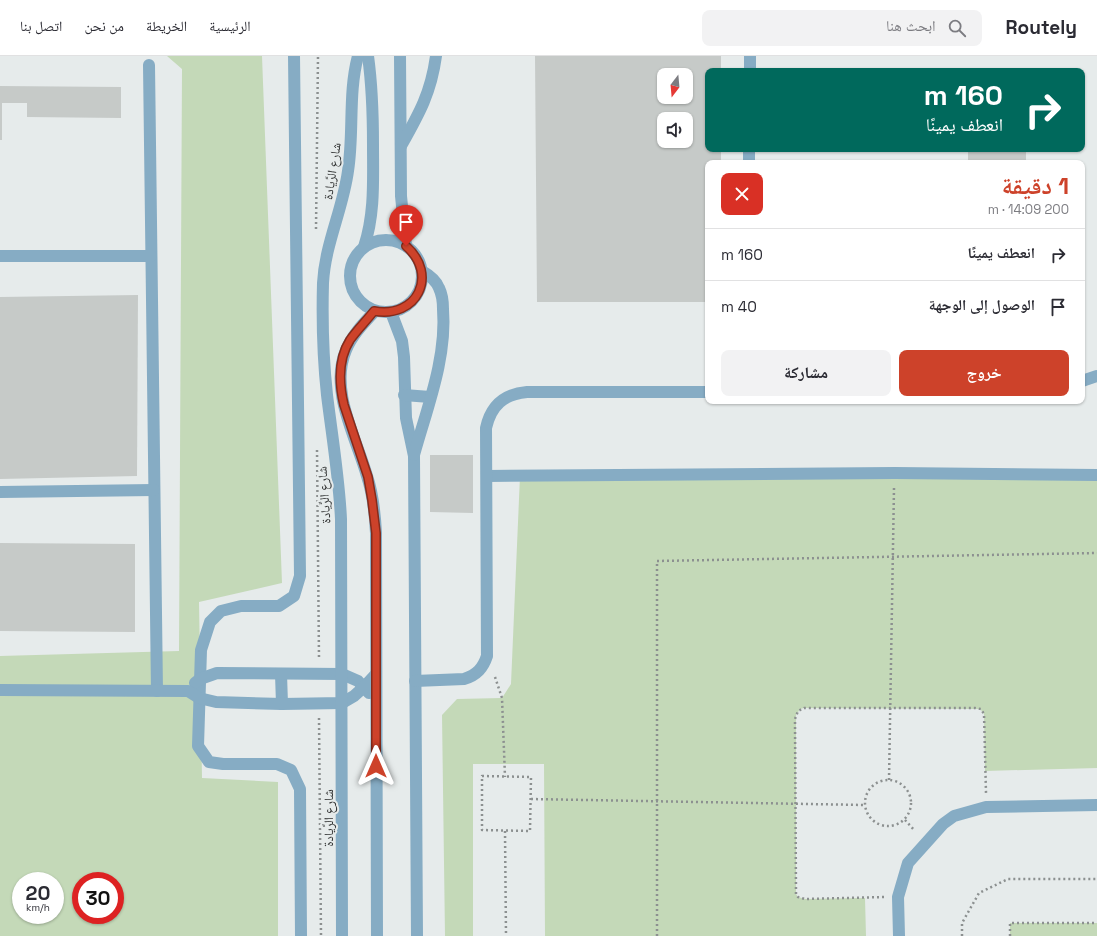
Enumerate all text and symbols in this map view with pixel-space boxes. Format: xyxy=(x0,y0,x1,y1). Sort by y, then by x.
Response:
search box xyxy=(702,10,982,46)
text: Routely xyxy=(1006,15,1077,40)
text: ابحث هنا xyxy=(886,16,936,35)
text: اتصل بنا xyxy=(20,17,62,35)
text: من نحن xyxy=(84,17,124,35)
text: الخريطة xyxy=(146,17,187,35)
text: الرئيسية xyxy=(209,17,251,35)
icon: search xyxy=(946,17,968,39)
north arrow xyxy=(657,68,693,104)
map controls xyxy=(657,68,693,148)
text: 160 m xyxy=(924,77,1003,113)
icon: right xyxy=(1017,84,1069,136)
button: sound xyxy=(657,112,693,148)
text: انعطف يمينًا xyxy=(926,113,1003,136)
street label: شارع الرِّيادة xyxy=(319,141,346,201)
text: 1 دقيقة xyxy=(1002,170,1069,201)
button: close xyxy=(721,173,763,215)
text: 200 m · 14:09 xyxy=(988,201,1069,218)
pin xyxy=(389,205,423,246)
icon: arrive xyxy=(395,211,417,233)
text: انعطف يمينًا xyxy=(968,243,1035,262)
icon: right xyxy=(1047,244,1069,266)
text: 160 m xyxy=(721,245,763,264)
text: الوصول إلى الوجهة xyxy=(929,295,1035,314)
icon: arrive xyxy=(1047,296,1069,318)
text: 40 m xyxy=(721,297,757,316)
button: مشاركة xyxy=(721,350,891,396)
button: خروج xyxy=(899,350,1069,396)
street label: شارع الرِّيادة xyxy=(314,466,335,524)
position arrow xyxy=(355,745,397,787)
street label: شارع الرِّيادة xyxy=(320,789,338,847)
speed limit sign: 30 xyxy=(72,872,124,924)
text: 20 xyxy=(26,880,50,906)
text: km/h xyxy=(26,901,50,914)

